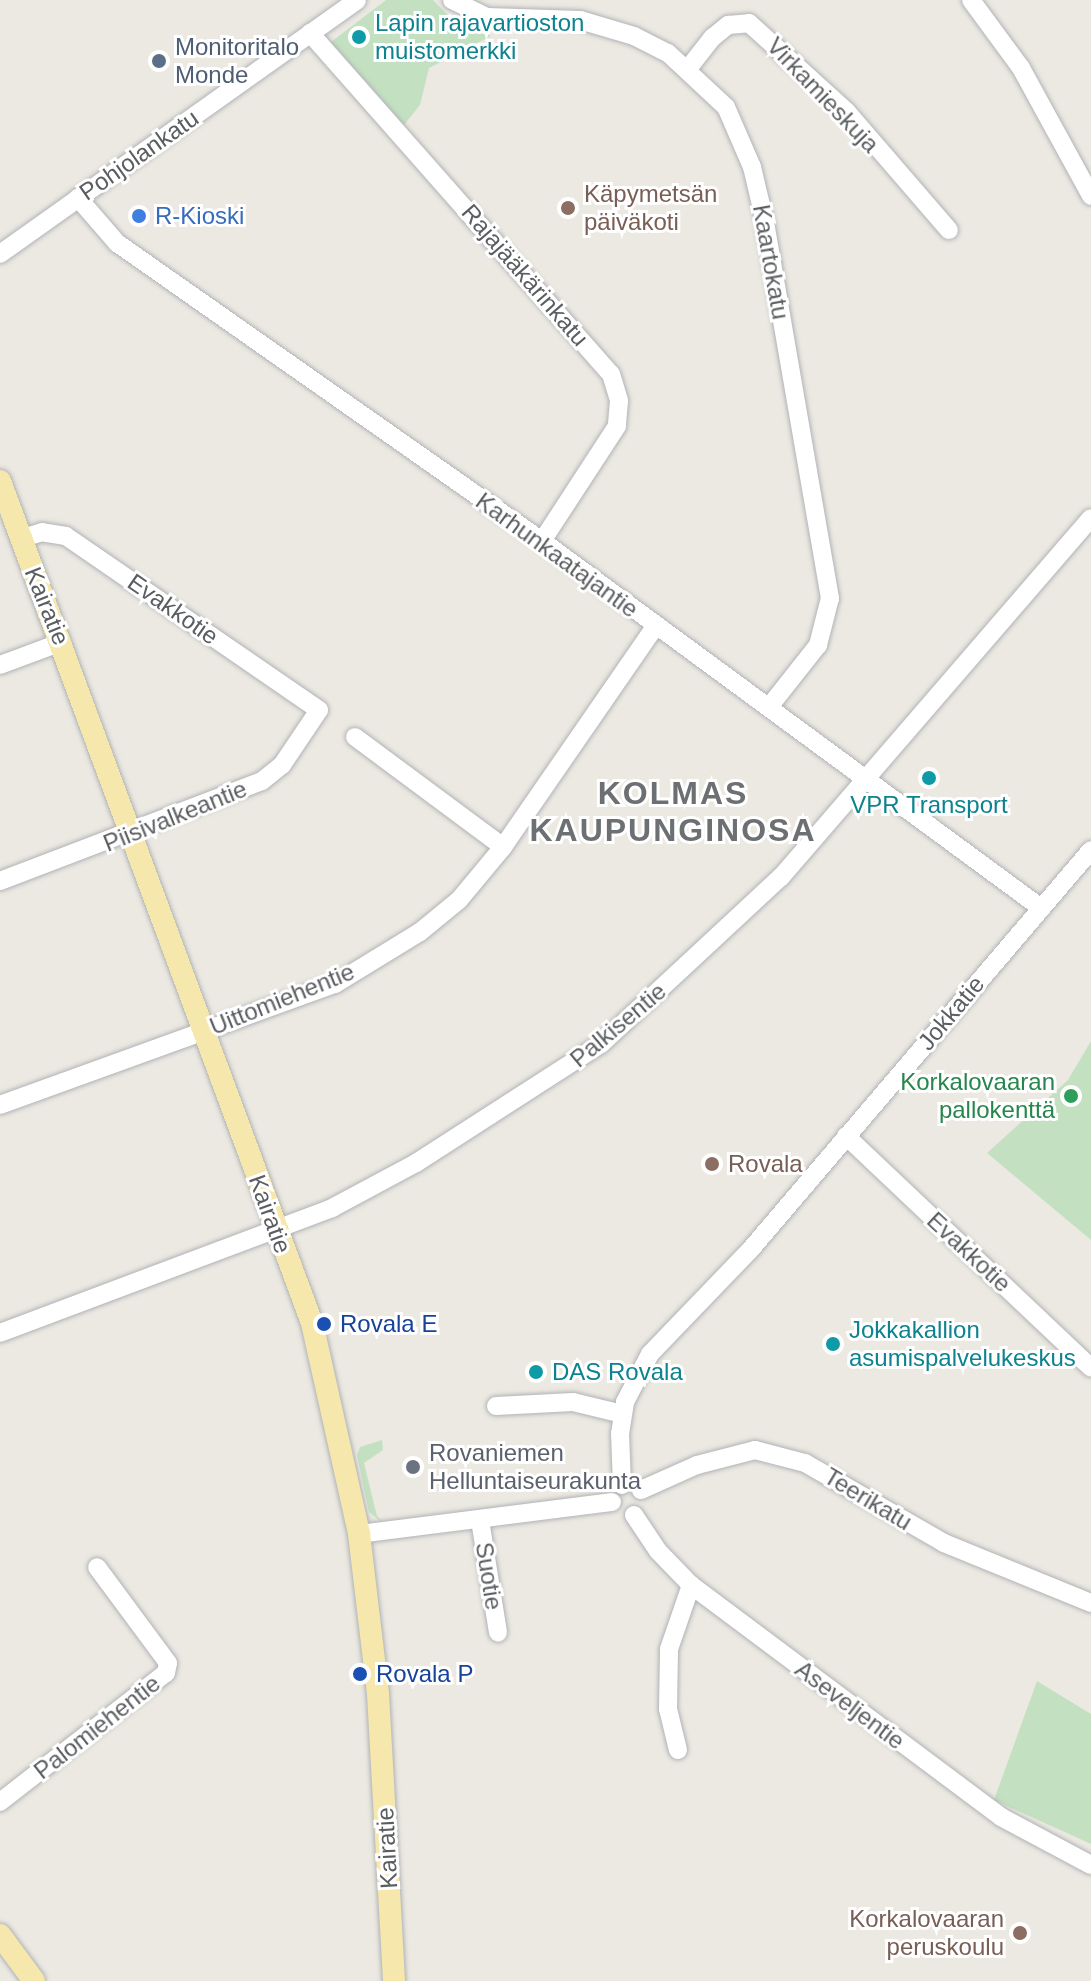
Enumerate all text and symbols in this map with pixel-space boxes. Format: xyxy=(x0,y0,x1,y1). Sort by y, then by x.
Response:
place label: Lapin rajavartioston muistomerkki xyxy=(375,9,584,65)
marker: Lapin rajavartioston muistomerkki xyxy=(350,28,368,46)
street label: Virkamieskuja xyxy=(761,31,885,159)
place label: Monitoritalo Monde xyxy=(175,33,299,89)
marker: Monitoritalo Monde xyxy=(150,52,168,70)
street label: Pohjolankatu xyxy=(74,103,204,207)
place label: Käpymetsän päiväkoti xyxy=(584,180,717,236)
street label: Rajajääkärinkatu xyxy=(455,198,595,352)
marker: Käpymetsän päiväkoti xyxy=(559,199,577,217)
place label: R-Kioski xyxy=(155,202,244,230)
street label: Kaartokatu xyxy=(747,202,795,322)
marker: R-Kioski xyxy=(130,207,148,225)
street label: Karhunkaatajantie xyxy=(470,486,644,624)
street label: Kairatie xyxy=(18,563,76,649)
street label: Evakkotie xyxy=(122,567,224,651)
marker: VPR Transport xyxy=(920,769,938,787)
street label: Piisivalkeantie xyxy=(99,774,251,858)
district label: KOLMAS KAUPUNGINOSA xyxy=(529,775,817,850)
place label: VPR Transport xyxy=(850,791,1008,819)
street label: Uittomiehentie xyxy=(205,957,359,1041)
street label: Jokkatie xyxy=(912,970,990,1056)
street label: Palkisentie xyxy=(564,977,672,1073)
place label: Korkalovaaran pallokenttä xyxy=(900,1068,1055,1124)
marker: Korkalovaaran pallokenttä xyxy=(1062,1087,1080,1105)
place label: Rovala xyxy=(728,1150,803,1178)
marker: Rovala xyxy=(703,1155,721,1173)
street label: Kairatie xyxy=(243,1171,297,1257)
street label: Evakkotie xyxy=(921,1206,1017,1298)
place label: Rovala E xyxy=(340,1310,437,1338)
marker: Rovala E xyxy=(315,1315,333,1333)
place label: Jokkakallion asumispalvelukeskus xyxy=(849,1316,1076,1372)
marker: Jokkakallion asumispalvelukeskus xyxy=(824,1335,842,1353)
place label: DAS Rovala xyxy=(552,1358,683,1386)
marker: DAS Rovala xyxy=(527,1363,545,1381)
place label: Rovaniemen Helluntaiseurakunta xyxy=(429,1439,641,1495)
marker: Rovaniemen Helluntaiseurakunta xyxy=(404,1458,422,1476)
street label: Teerikatu xyxy=(819,1462,917,1536)
street label: Suotie xyxy=(469,1540,509,1612)
street label: Aseveljentie xyxy=(790,1655,910,1755)
place label: Rovala P xyxy=(376,1660,473,1688)
marker: Rovala P xyxy=(351,1665,369,1683)
street label: Palomiehentie xyxy=(28,1669,166,1785)
street label: Kairatie xyxy=(370,1807,404,1889)
place label: Korkalovaaran peruskoulu xyxy=(849,1905,1004,1961)
marker: Korkalovaaran peruskoulu xyxy=(1011,1924,1029,1942)

